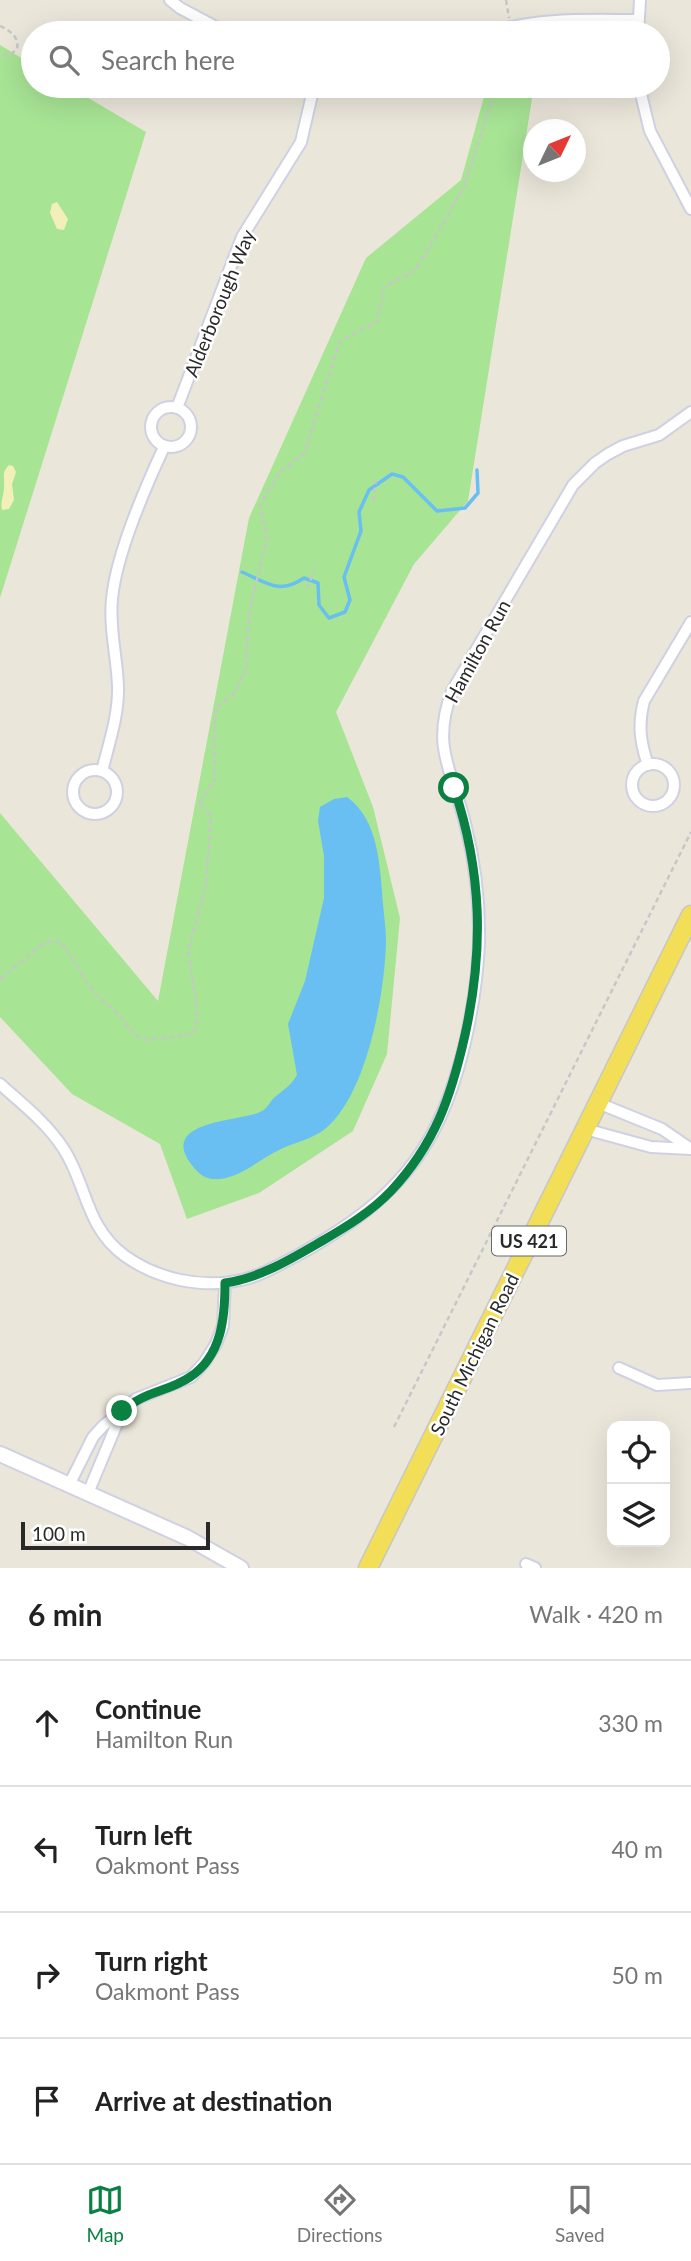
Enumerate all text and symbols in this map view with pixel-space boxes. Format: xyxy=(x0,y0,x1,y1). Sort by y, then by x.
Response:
search box xyxy=(21,21,670,98)
icon: search xyxy=(45,41,83,79)
text: Search here xyxy=(101,44,235,76)
north arrow xyxy=(523,119,586,182)
street label: Alderborough Way xyxy=(179,226,259,380)
street label: Hamilton Run xyxy=(439,596,515,706)
route start xyxy=(438,772,469,803)
road number: US 421 xyxy=(492,1226,566,1256)
street label: South Michigan Road xyxy=(425,1269,523,1439)
route end xyxy=(106,1395,137,1426)
map controls xyxy=(607,1421,670,1547)
button: locate xyxy=(607,1421,670,1484)
button: layers xyxy=(607,1484,670,1547)
scale bar xyxy=(21,1519,210,1551)
text: 100 m xyxy=(32,1522,86,1545)
text: 6 min xyxy=(28,1596,102,1632)
text: Walk · 420 m xyxy=(529,1600,663,1628)
text: Continue xyxy=(95,1693,201,1725)
icon: ahead xyxy=(28,1704,66,1742)
text: 330 m xyxy=(598,1709,663,1737)
text: Hamilton Run xyxy=(95,1725,233,1753)
text: Turn left xyxy=(95,1819,192,1851)
icon: left xyxy=(28,1830,66,1868)
text: 40 m xyxy=(612,1835,663,1863)
text: Oakmont Pass xyxy=(95,1851,240,1879)
text: Turn right xyxy=(95,1945,208,1977)
icon: right xyxy=(28,1956,66,1994)
text: 50 m xyxy=(612,1961,663,1989)
text: Oakmont Pass xyxy=(95,1977,240,2005)
icon: arrive xyxy=(28,2082,66,2120)
text: Arrive at destination xyxy=(95,2085,332,2117)
tab: Map xyxy=(86,2181,124,2246)
tab: Directions xyxy=(297,2181,383,2246)
tab: Saved xyxy=(555,2181,605,2246)

